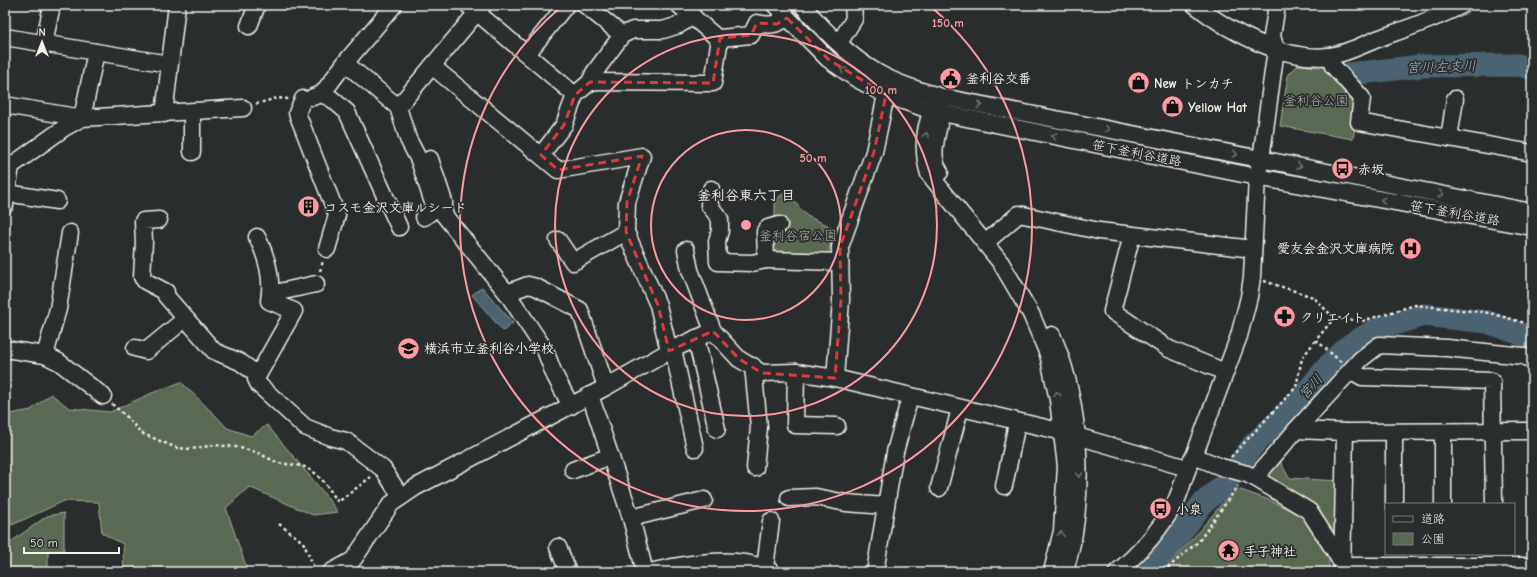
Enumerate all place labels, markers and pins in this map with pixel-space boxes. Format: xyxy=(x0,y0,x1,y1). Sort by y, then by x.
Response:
public building icon: 釜利谷交番 xyxy=(937,65,963,91)
shop icon: New トンカチ xyxy=(1126,70,1152,96)
place label: 釜利谷交番 xyxy=(966,71,1031,86)
place label: New トンカチ xyxy=(1154,76,1234,91)
shop icon: Yellow Hat xyxy=(1160,94,1186,120)
place label: Yellow Hat xyxy=(1188,100,1248,115)
bus stop icon: 赤坂 xyxy=(1330,156,1356,182)
place label: 赤坂 xyxy=(1358,162,1384,177)
building icon: コスモ金沢文庫ルシード xyxy=(296,194,322,220)
place label: コスモ金沢文庫ルシード xyxy=(324,200,466,215)
centre of rings xyxy=(739,218,753,232)
hospital icon: 愛友会金沢文庫病院 xyxy=(1397,235,1423,261)
place label: 愛友会金沢文庫病院 xyxy=(1277,241,1394,256)
pharmacy icon: クリエイト xyxy=(1271,304,1297,330)
place label: クリエイト xyxy=(1300,310,1365,325)
school or university icon: 横浜市立釜利谷小学校 xyxy=(395,335,421,361)
place label: 横浜市立釜利谷小学校 xyxy=(424,341,554,356)
bus stop icon: 小泉 xyxy=(1147,496,1173,522)
place label: 小泉 xyxy=(1176,502,1202,517)
temple icon: 手子神社 xyxy=(1216,538,1242,564)
place label: 手子神社 xyxy=(1244,544,1296,559)

